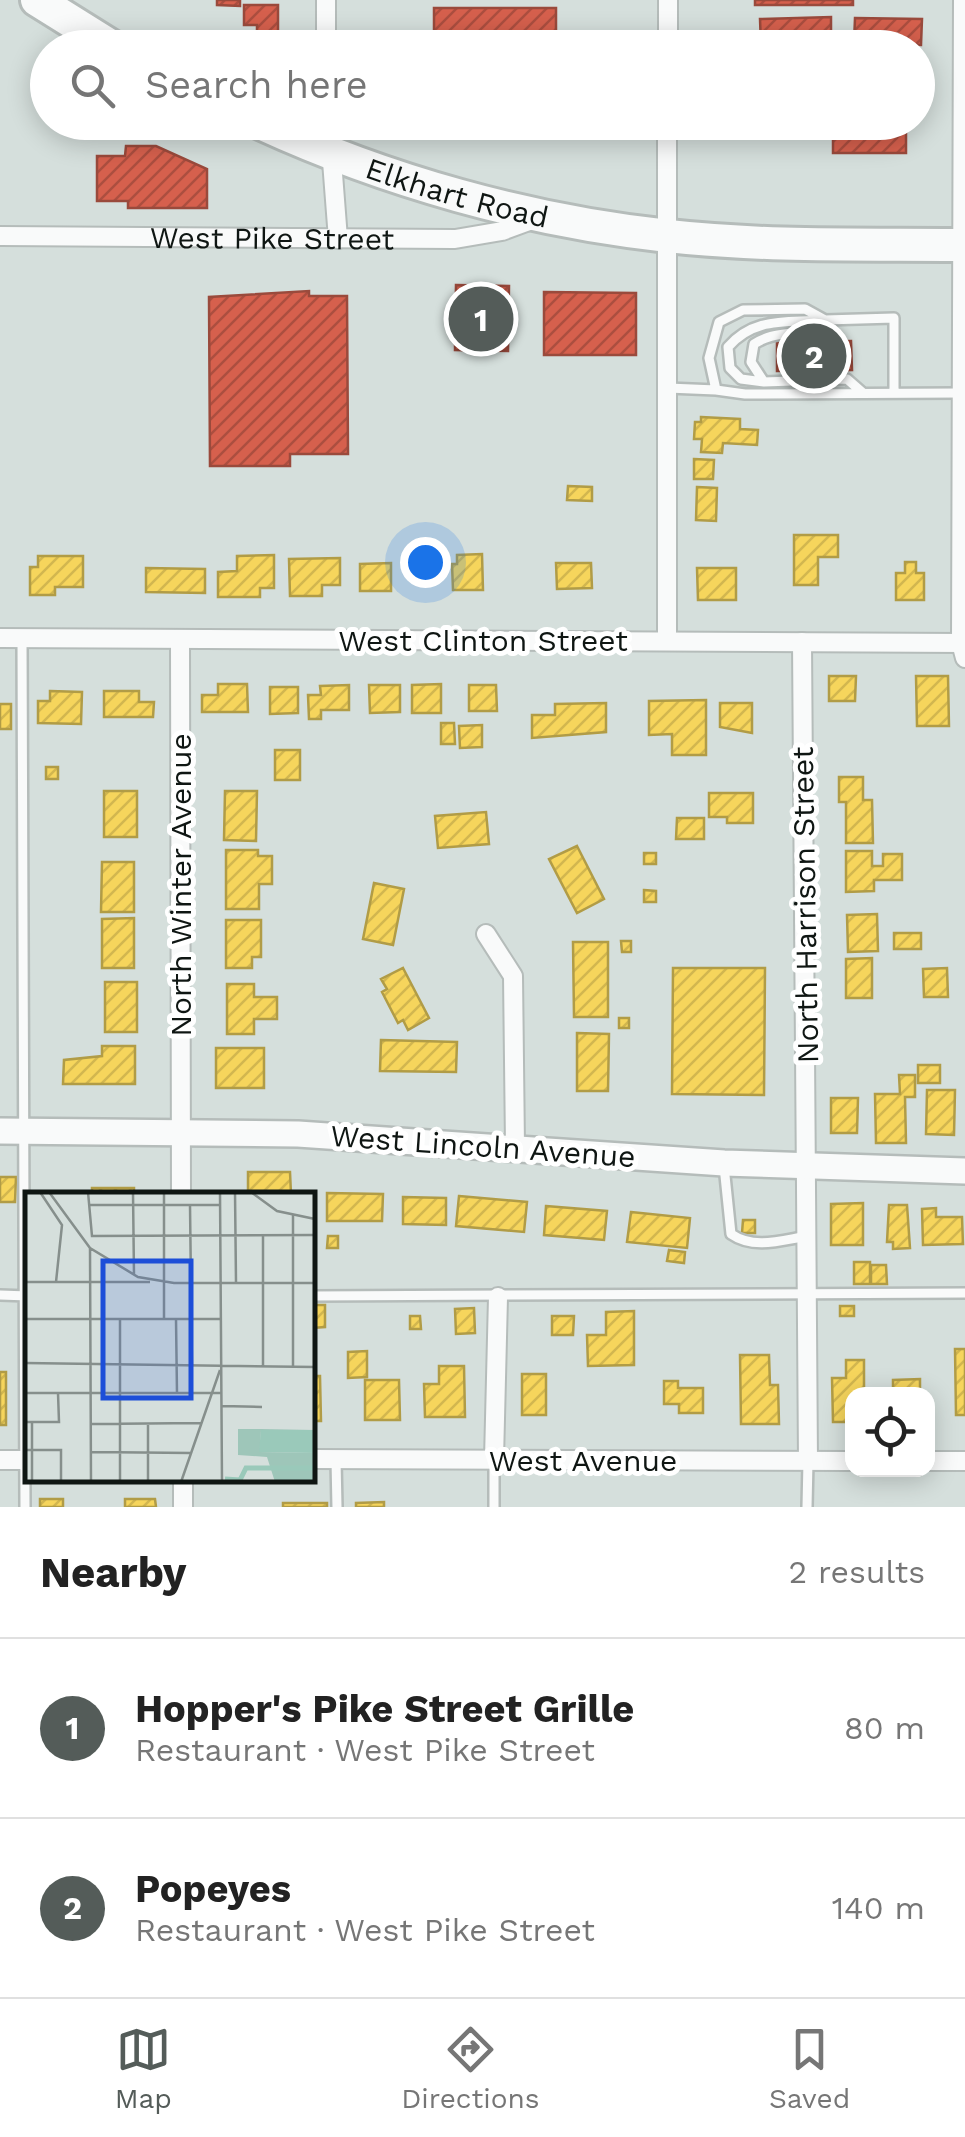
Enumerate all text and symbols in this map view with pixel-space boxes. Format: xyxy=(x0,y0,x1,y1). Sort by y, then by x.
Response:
search box xyxy=(30,30,935,140)
icon: search xyxy=(65,58,120,113)
text: Search here xyxy=(145,63,368,107)
street label: Elkhart Road xyxy=(361,150,552,234)
street label: West Pike Street xyxy=(150,219,395,256)
pin: 1 xyxy=(448,282,514,356)
pin: 2 xyxy=(782,318,846,394)
your location xyxy=(400,537,451,588)
street label: West Clinton Street xyxy=(338,623,628,658)
street label: North Winter Avenue xyxy=(163,733,198,1037)
street label: North Harrison Street xyxy=(785,746,825,1064)
street label: West Lincoln Avenue xyxy=(329,1118,637,1174)
inset map xyxy=(25,1192,315,1482)
map controls xyxy=(845,1387,935,1477)
button: locate xyxy=(845,1387,935,1477)
street label: West Avenue xyxy=(489,1443,677,1478)
text: Nearby xyxy=(40,1548,187,1597)
text: 2 results xyxy=(788,1553,925,1591)
text: Hopper's Pike Street Grille xyxy=(135,1687,634,1731)
text: 1 xyxy=(66,1709,79,1747)
text: 80 m xyxy=(844,1709,925,1747)
text: Restaurant · West Pike Street xyxy=(135,1731,595,1769)
text: Popeyes xyxy=(135,1867,291,1911)
text: 2 xyxy=(63,1889,82,1927)
text: 140 m xyxy=(832,1889,925,1927)
text: Restaurant · West Pike Street xyxy=(135,1911,595,1949)
tab: Map xyxy=(115,2022,172,2115)
tab: Directions xyxy=(401,2022,540,2115)
tab: Saved xyxy=(769,2022,850,2115)

